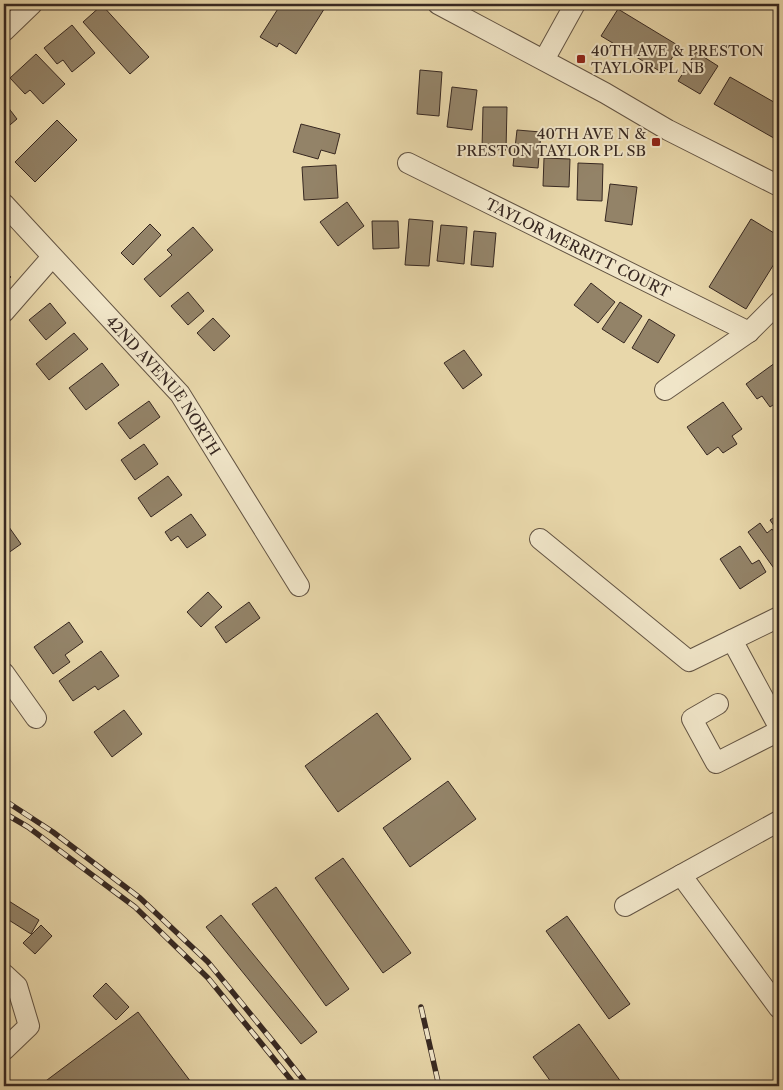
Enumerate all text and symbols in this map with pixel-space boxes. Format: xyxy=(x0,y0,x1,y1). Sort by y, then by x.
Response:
place label: 40TH AVE & PRESTON TAYLOR PL NB xyxy=(591,41,764,77)
marker: 40TH AVE & PRESTON TAYLOR PL NB xyxy=(575,53,587,65)
place label: 40TH AVE N & PRESTON TAYLOR PL SB xyxy=(456,124,646,160)
marker: 40TH AVE N & PRESTON TAYLOR PL SB xyxy=(650,136,662,148)
street label: TAYLOR MERRITT COURT xyxy=(483,194,674,301)
street label: 42ND AVENUE NORTH xyxy=(102,311,225,459)

